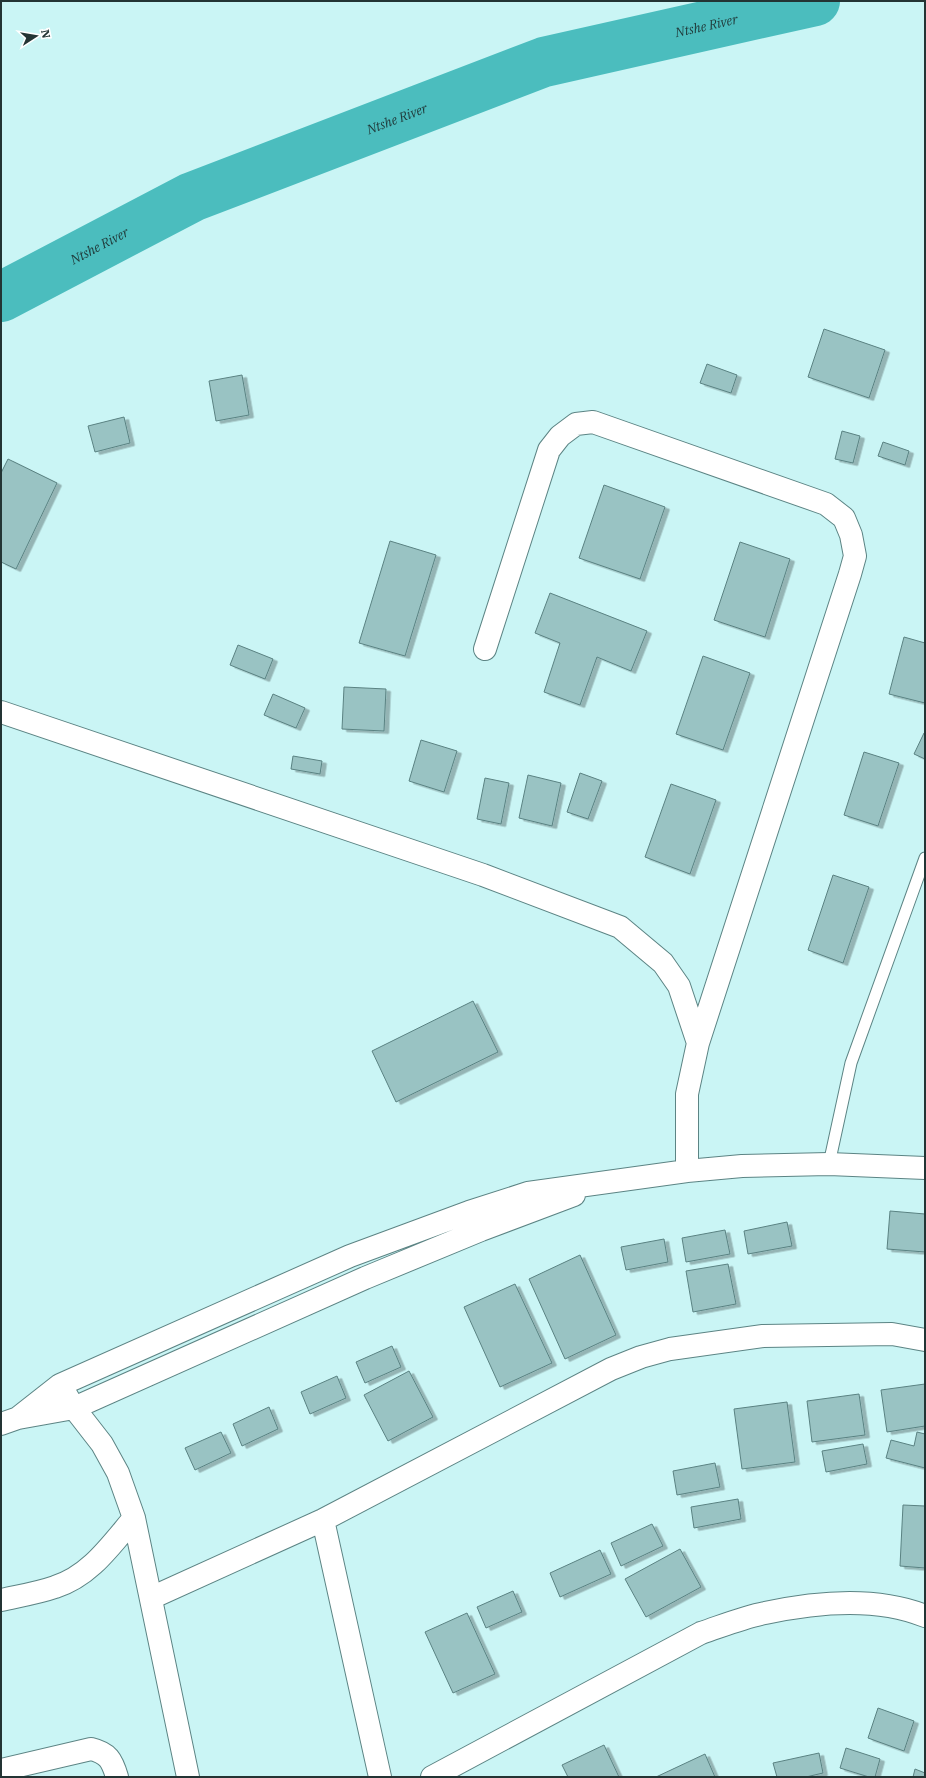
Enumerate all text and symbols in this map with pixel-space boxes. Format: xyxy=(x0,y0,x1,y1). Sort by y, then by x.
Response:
water label: Ntshe River xyxy=(673,11,740,41)
north arrow xyxy=(16,16,56,56)
text: N xyxy=(38,28,54,40)
water label: Ntshe River xyxy=(363,99,430,139)
water label: Ntshe River xyxy=(67,224,132,269)

